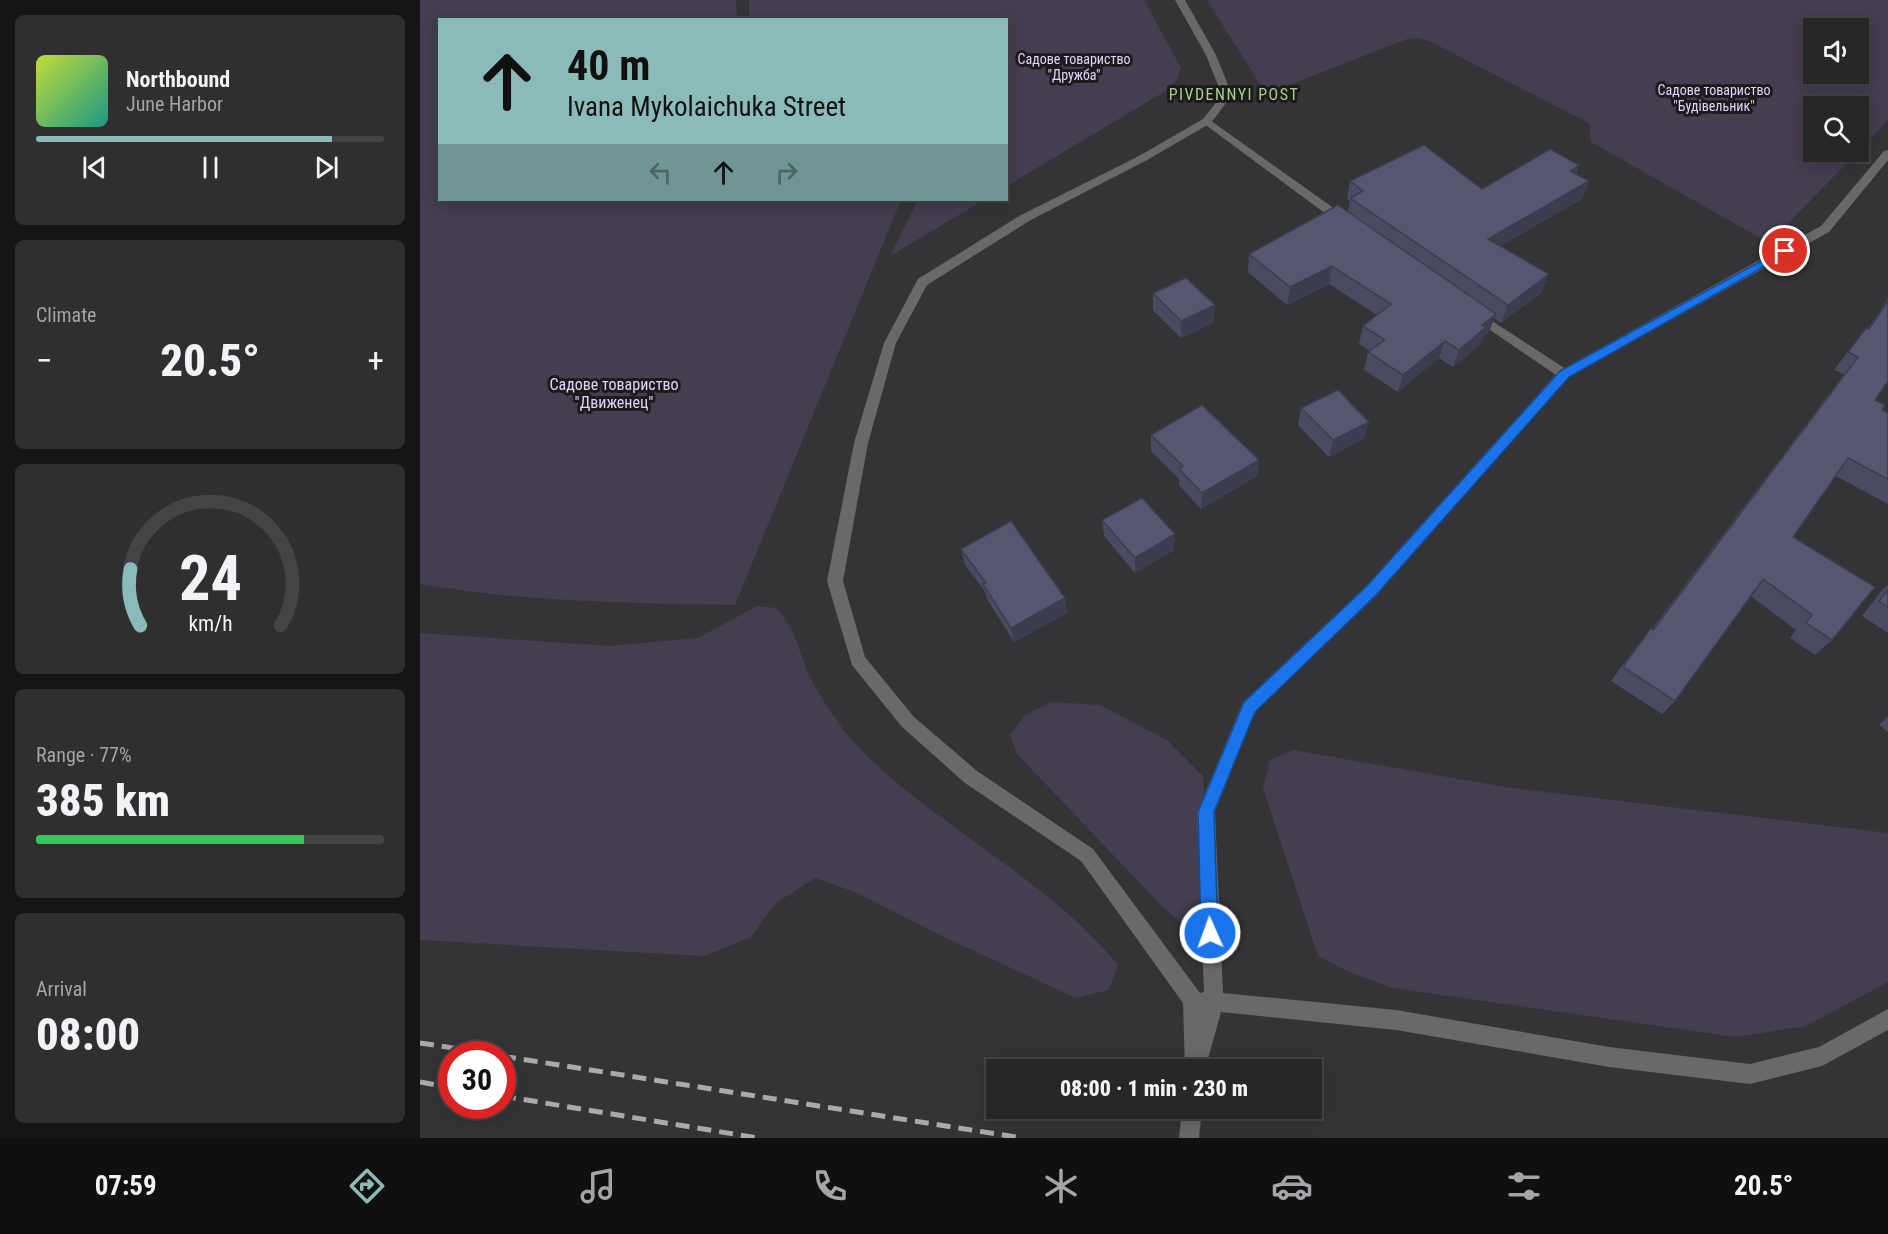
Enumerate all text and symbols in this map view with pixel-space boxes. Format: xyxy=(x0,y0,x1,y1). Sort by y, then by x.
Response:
map controls xyxy=(1803,18,1869,162)
button: sound xyxy=(1803,18,1869,84)
text: 40 m xyxy=(567,41,650,90)
icon: ahead xyxy=(468,42,546,120)
park label: Садове товариство "Дружба" xyxy=(1018,51,1130,83)
text: Northbound xyxy=(126,67,230,92)
park label: Садове товариство "Будівельник" xyxy=(1658,82,1770,114)
district label: PIVDENNYI POST xyxy=(1169,85,1299,104)
text: Ivana Mykolaichuka Street xyxy=(567,91,846,123)
text: June Harbor xyxy=(126,92,223,116)
button: search xyxy=(1803,96,1869,162)
icon: previous xyxy=(78,151,111,184)
icon: pause xyxy=(194,151,227,184)
icon: next xyxy=(310,151,343,184)
icon: left xyxy=(644,156,677,189)
icon: ahead xyxy=(707,156,740,189)
icon: right xyxy=(770,156,803,189)
pin xyxy=(1759,225,1810,276)
icon: arrive xyxy=(1768,234,1801,267)
text: Climate xyxy=(36,303,96,327)
text: 20.5° xyxy=(160,334,260,387)
text: − xyxy=(36,341,53,380)
text: + xyxy=(368,341,384,380)
park label: Садове товариство "Движенец" xyxy=(549,375,679,412)
text: 24 xyxy=(178,542,242,615)
text: km/h xyxy=(188,611,232,636)
text: Range · 77% xyxy=(36,743,132,767)
text: 385 km xyxy=(36,774,170,827)
position arrow xyxy=(1178,901,1242,965)
text: Arrival xyxy=(36,977,87,1001)
text: 08:00 xyxy=(36,1008,140,1061)
speed limit sign: 30 xyxy=(438,1041,516,1119)
text: 08:00 · 1 min · 230 m xyxy=(1060,1076,1248,1101)
icon: directions xyxy=(346,1165,388,1207)
icon: music xyxy=(577,1165,619,1207)
icon: phone xyxy=(809,1165,851,1207)
icon: climate xyxy=(1040,1165,1082,1207)
icon: car xyxy=(1271,1165,1313,1207)
icon: filters xyxy=(1503,1165,1545,1207)
text: 07:59 xyxy=(95,1170,157,1202)
text: 20.5° xyxy=(1734,1170,1793,1202)

